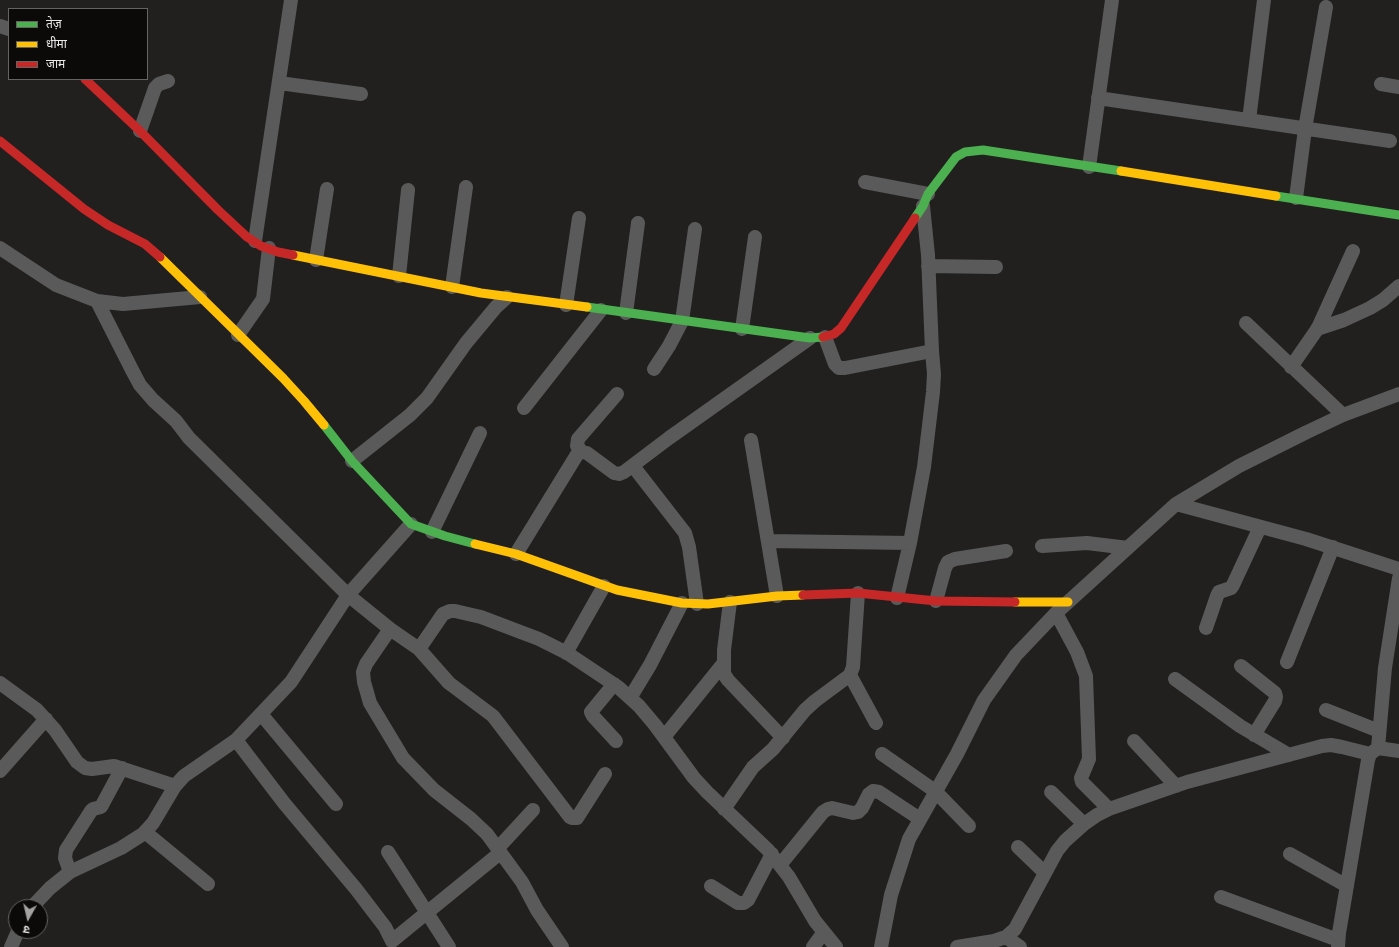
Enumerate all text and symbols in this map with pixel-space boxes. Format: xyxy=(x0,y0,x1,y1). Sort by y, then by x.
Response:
legend xyxy=(8,8,148,80)
text: तेज़ xyxy=(46,16,62,31)
text: धीमा xyxy=(46,36,67,51)
text: जाम xyxy=(46,56,65,71)
north arrow xyxy=(8,899,48,939)
text: उ xyxy=(22,923,31,937)

